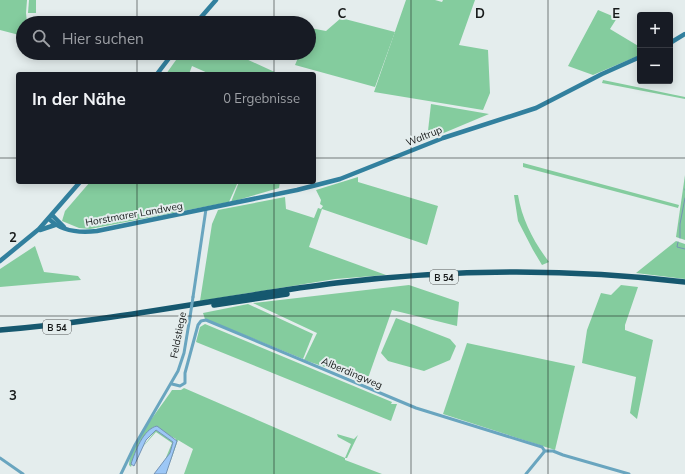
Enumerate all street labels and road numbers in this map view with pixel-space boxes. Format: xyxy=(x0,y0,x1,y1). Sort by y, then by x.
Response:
street label: Waltrup xyxy=(404,123,444,149)
street label: Horstmarer Landweg xyxy=(84,199,184,229)
road number: B 54 xyxy=(430,270,458,284)
street label: Feldstiege xyxy=(167,311,189,359)
road number: B 54 xyxy=(43,320,71,334)
street label: Alberdingweg xyxy=(320,354,384,392)

